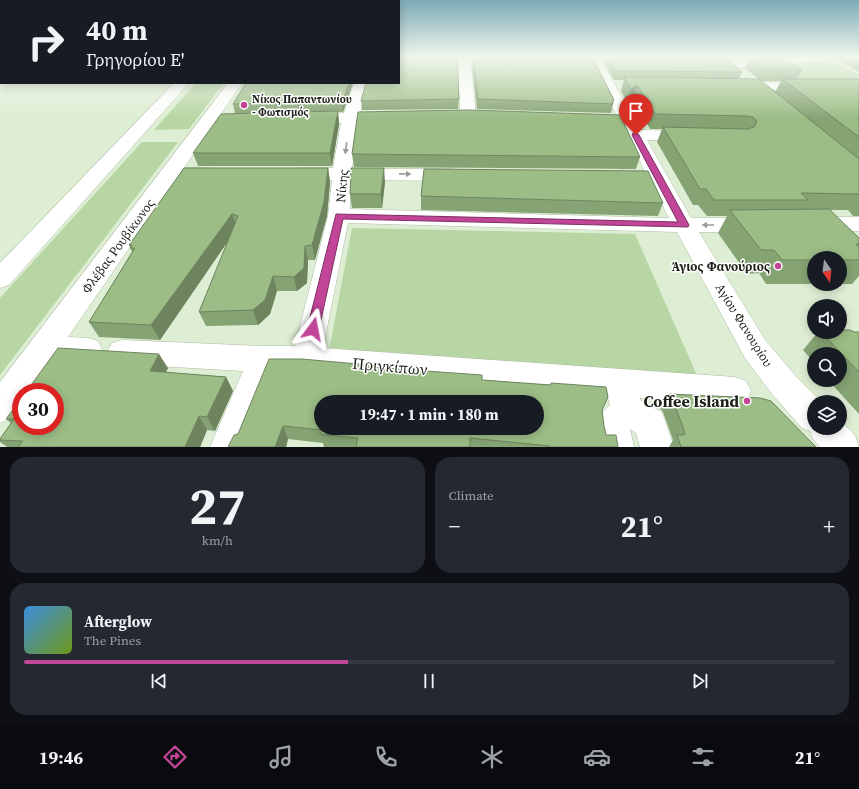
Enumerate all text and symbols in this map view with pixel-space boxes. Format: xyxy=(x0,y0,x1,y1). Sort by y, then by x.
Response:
text: 40 m xyxy=(86,11,148,49)
icon: right xyxy=(20,16,72,68)
text: Γρηγορίου Ε' xyxy=(86,47,184,72)
place label: Νίκος Παπαντωνίου - Φωτισμός xyxy=(252,92,352,120)
pin xyxy=(619,94,653,135)
marker: Νίκος Παπαντωνίου - Φωτισμός xyxy=(239,100,249,110)
icon: arrive xyxy=(625,100,647,122)
one-way arrow xyxy=(343,142,349,154)
street label: Νίκης xyxy=(332,169,352,203)
one-way arrow xyxy=(399,171,412,177)
street label: Φλέβας Ρουβίκωνος xyxy=(78,195,158,297)
one-way arrow xyxy=(701,222,714,228)
north arrow xyxy=(807,251,847,291)
map controls xyxy=(807,251,847,435)
place label: Άγιος Φανούριος xyxy=(671,258,770,275)
marker: Άγιος Φανούριος xyxy=(773,261,783,271)
street label: Αγίου Φανουρίου xyxy=(712,280,777,370)
button: sound xyxy=(807,299,847,339)
position arrow xyxy=(292,308,334,350)
button: search xyxy=(807,347,847,387)
street label: Πριγκίπων xyxy=(351,352,429,380)
speed limit sign: 30 xyxy=(12,383,64,435)
place label: Coffee Island xyxy=(643,390,739,412)
button: layers xyxy=(807,395,847,435)
marker: Coffee Island xyxy=(742,396,752,406)
text: 19:47 · 1 min · 180 m xyxy=(360,404,499,425)
text: 27 xyxy=(189,470,245,541)
text: Climate xyxy=(449,487,494,504)
text: 21° xyxy=(621,506,663,547)
text: − xyxy=(449,511,460,541)
text: + xyxy=(823,511,835,541)
text: km/h xyxy=(202,532,233,549)
text: Afterglow xyxy=(84,611,152,632)
text: The Pines xyxy=(84,632,141,649)
icon: previous xyxy=(148,670,170,692)
icon: pause xyxy=(418,670,440,692)
icon: next xyxy=(689,670,711,692)
icon: directions xyxy=(161,743,189,771)
icon: music xyxy=(267,743,295,771)
icon: phone xyxy=(372,743,400,771)
icon: climate xyxy=(478,743,506,771)
icon: car xyxy=(583,743,611,771)
icon: filters xyxy=(689,743,717,771)
text: 19:46 xyxy=(39,745,83,770)
text: 21° xyxy=(795,745,820,770)

